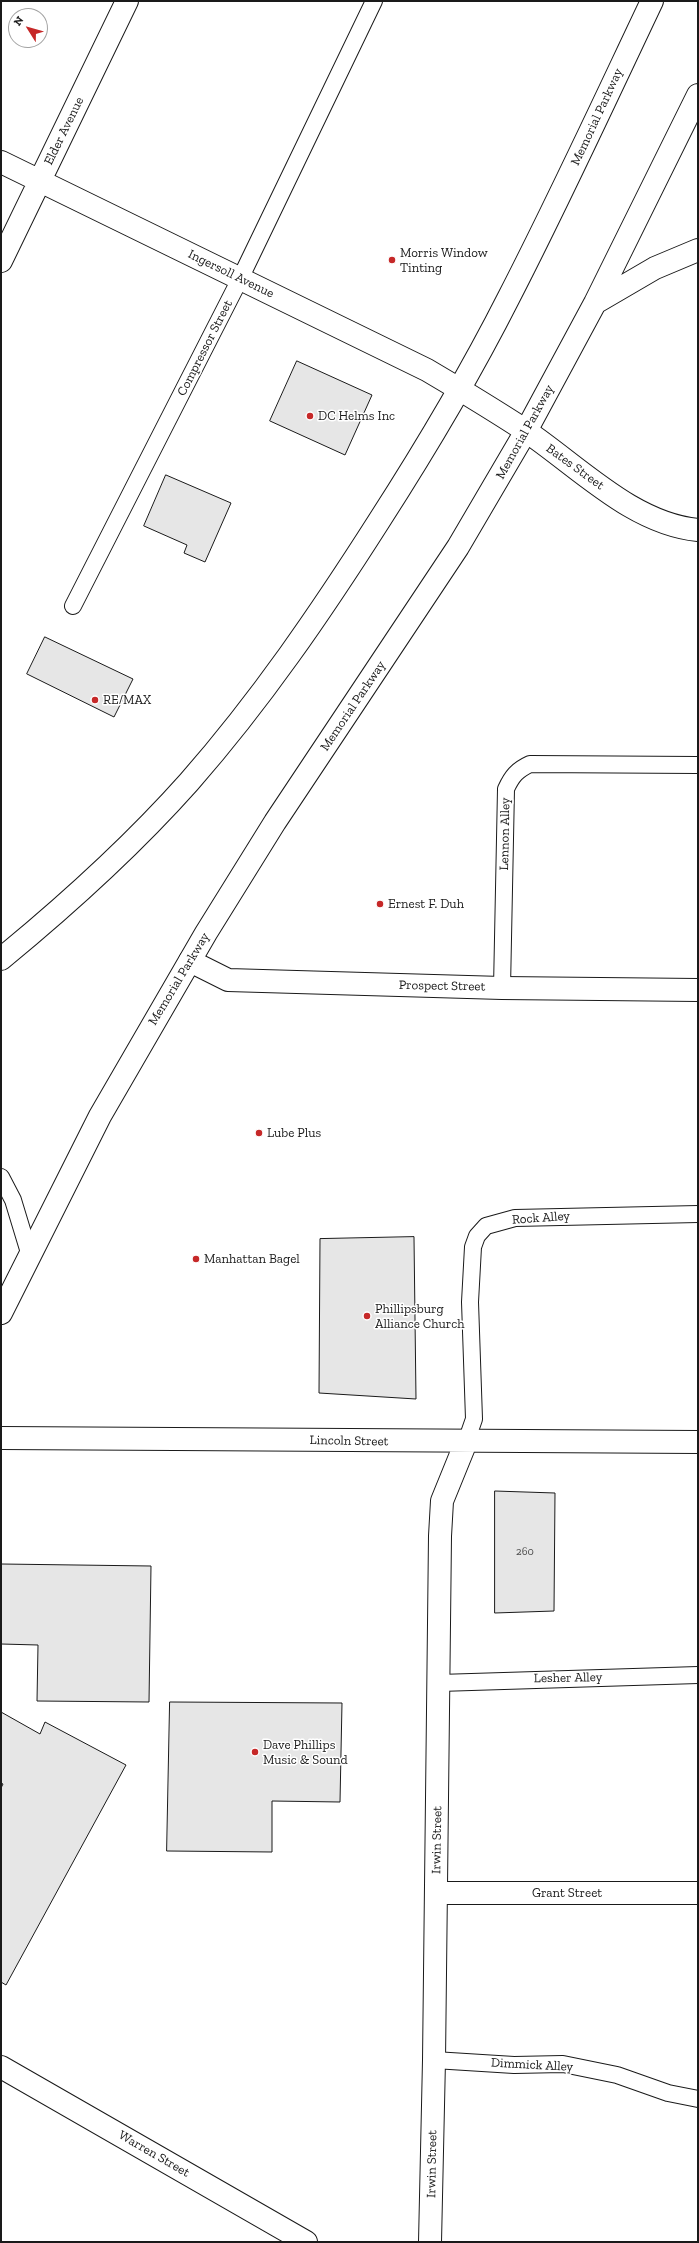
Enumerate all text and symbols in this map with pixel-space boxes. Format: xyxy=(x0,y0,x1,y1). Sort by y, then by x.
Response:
north arrow xyxy=(8,8,48,48)
text: N xyxy=(11,14,27,28)
street label: Memorial Parkway xyxy=(568,66,626,168)
street label: Elder Avenue xyxy=(41,94,87,168)
place label: Morris Window Tinting xyxy=(400,245,488,276)
street label: Ingersoll Avenue xyxy=(185,246,277,302)
marker: Morris Window Tinting xyxy=(387,255,397,265)
street label: Compressor Street xyxy=(174,297,236,399)
street label: Memorial Parkway xyxy=(493,382,557,482)
place label: DC Helms Inc xyxy=(318,408,395,424)
marker: DC Helms Inc xyxy=(305,411,315,421)
street label: Bates Street xyxy=(543,441,607,493)
street label: Memorial Parkway xyxy=(317,658,389,754)
place label: RE/MAX xyxy=(103,692,151,708)
marker: RE/MAX xyxy=(90,695,100,705)
street label: Lennon Alley xyxy=(497,797,513,871)
place label: Ernest F. Duh xyxy=(388,896,464,912)
marker: Ernest F. Duh xyxy=(375,899,385,909)
street label: Memorial Parkway xyxy=(145,930,213,1028)
street label: Prospect Street xyxy=(399,977,485,995)
place label: Lube Plus xyxy=(267,1125,321,1141)
marker: Lube Plus xyxy=(254,1128,264,1138)
street label: Rock Alley xyxy=(511,1208,571,1228)
place label: Manhattan Bagel xyxy=(204,1251,300,1267)
marker: Manhattan Bagel xyxy=(191,1254,201,1264)
place label: Phillipsburg Alliance Church xyxy=(375,1301,464,1332)
marker: Phillipsburg Alliance Church xyxy=(362,1311,372,1321)
street label: Lincoln Street xyxy=(309,1433,389,1449)
house number: 260 xyxy=(516,1545,534,1559)
street label: Lesher Alley xyxy=(534,1670,602,1686)
place label: Dave Phillips Music & Sound xyxy=(263,1737,348,1768)
marker: Dave Phillips Music & Sound xyxy=(250,1747,260,1757)
street label: Irwin Street xyxy=(429,1806,445,1874)
street label: Grant Street xyxy=(532,1885,602,1901)
street label: Dimmick Alley xyxy=(490,2055,574,2075)
street label: Warren Street xyxy=(116,2127,192,2181)
street label: Irwin Street xyxy=(424,2130,440,2198)

